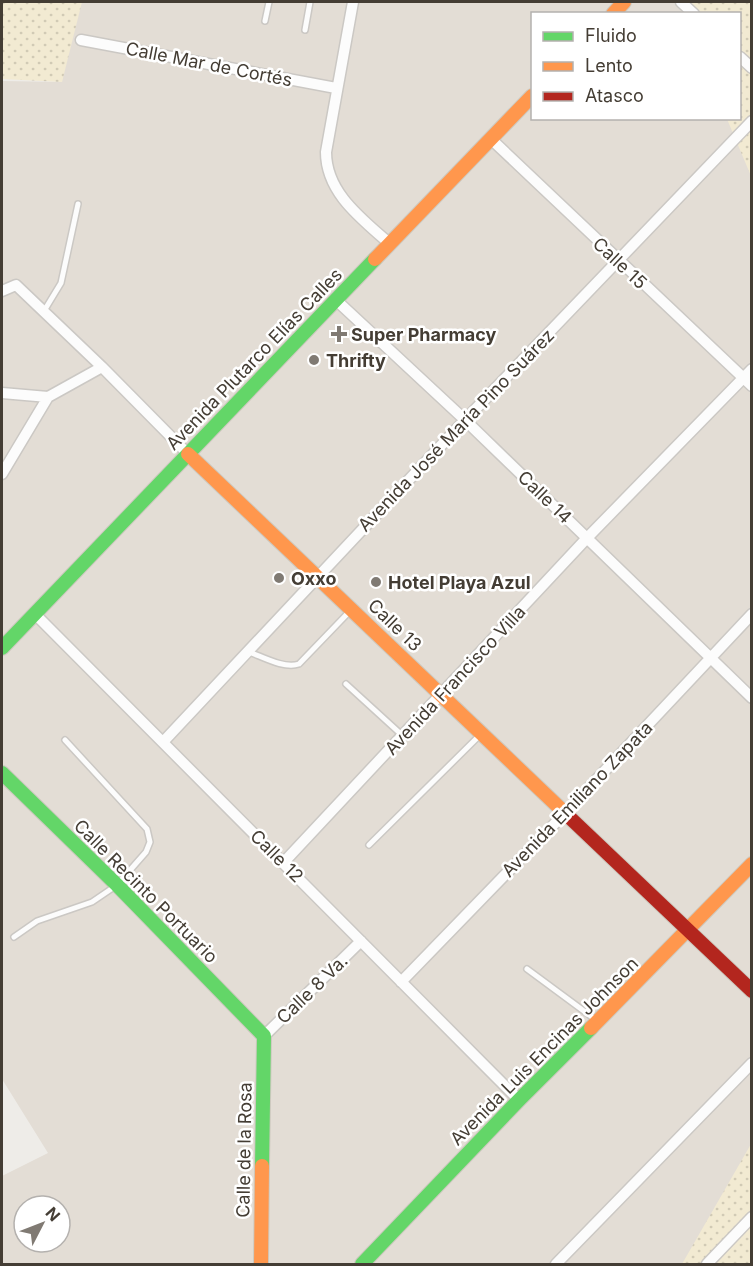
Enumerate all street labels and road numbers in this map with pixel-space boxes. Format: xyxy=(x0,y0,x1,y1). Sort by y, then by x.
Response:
street label: Calle Mar de Cortés xyxy=(124,38,294,90)
street label: Calle 15 xyxy=(589,233,651,293)
street label: Avenida Plutarco Elías Calles xyxy=(162,264,346,454)
street label: Avenida José María Pino Suárez xyxy=(354,325,558,535)
street label: Calle 14 xyxy=(514,466,576,528)
street label: Calle 13 xyxy=(364,595,426,655)
street label: Avenida Francisco Villa xyxy=(380,601,530,759)
street label: Avenida Emiliano Zapata xyxy=(497,717,657,881)
street label: Calle Recinto Portuario xyxy=(70,815,222,967)
street label: Calle 12 xyxy=(246,825,308,887)
street label: Calle 8 Va. xyxy=(272,950,352,1028)
street label: Avenida Luis Encinas Johnson xyxy=(446,953,642,1149)
street label: Calle de la Rosa xyxy=(232,1082,256,1218)

